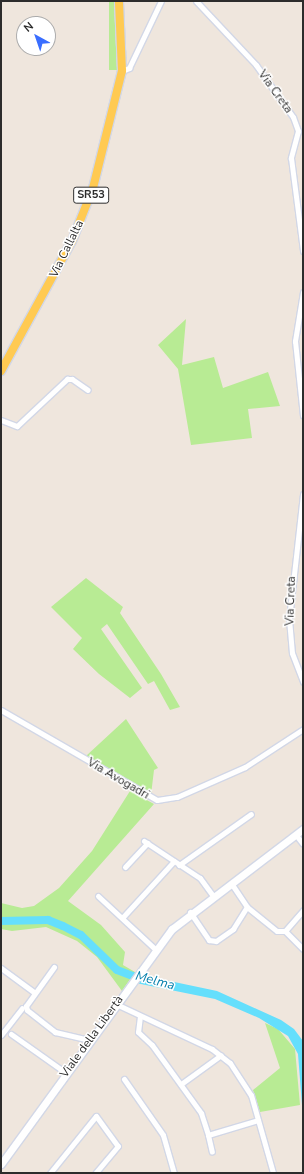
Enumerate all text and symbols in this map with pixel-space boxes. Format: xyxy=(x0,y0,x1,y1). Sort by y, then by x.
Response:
north arrow xyxy=(16,16,56,56)
text: N xyxy=(21,19,37,36)
street label: Via Creta xyxy=(255,68,295,116)
road number: SR53 xyxy=(73,186,109,204)
street label: Via Callalta xyxy=(47,218,87,280)
street label: Via Creta xyxy=(283,576,299,626)
street label: Via Avogadri xyxy=(84,755,152,803)
water label: Melma xyxy=(134,968,176,994)
street label: Viale della Libertà xyxy=(57,993,127,1081)

